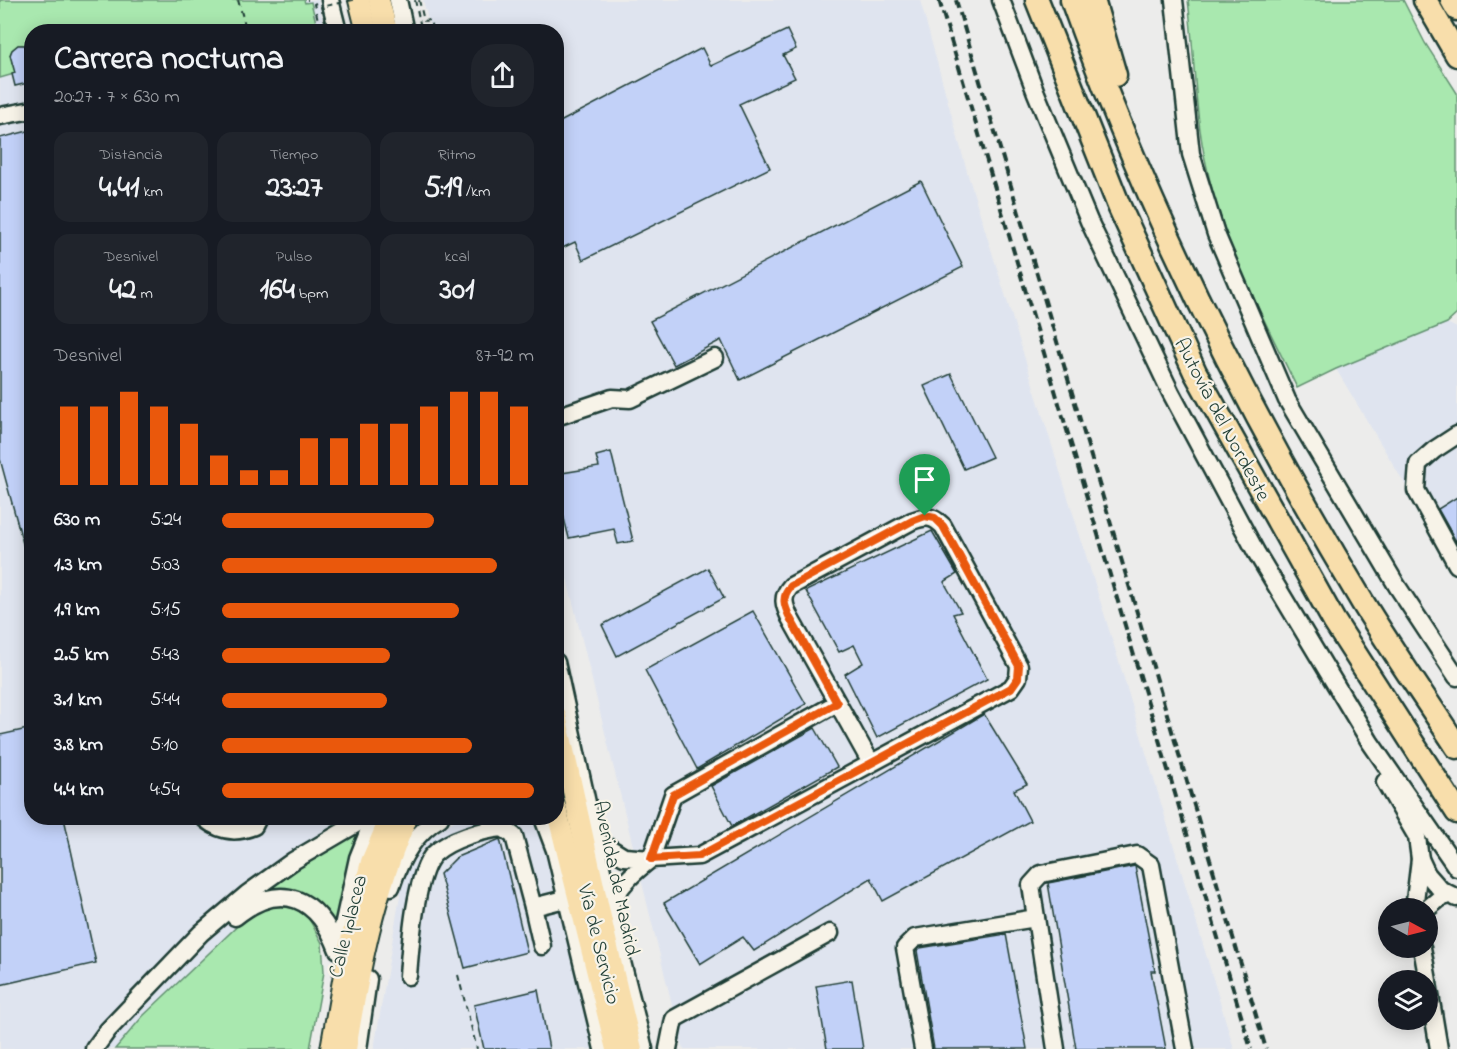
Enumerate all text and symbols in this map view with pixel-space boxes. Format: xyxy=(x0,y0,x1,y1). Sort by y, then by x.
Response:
text: Carrera nocturna xyxy=(54,36,284,84)
button: share xyxy=(471,44,534,107)
text: 20:27 · 7 × 630 m xyxy=(54,83,180,112)
text: Distancia xyxy=(99,143,163,167)
text: Tiempo xyxy=(270,143,318,167)
text: Ritmo xyxy=(438,143,476,167)
text: 4.41 xyxy=(99,167,139,211)
text: 23:27 xyxy=(265,167,323,211)
text: 5:19 xyxy=(424,167,462,211)
text: km xyxy=(139,180,163,204)
text: /km xyxy=(462,180,490,204)
text: Desnivel xyxy=(104,245,158,269)
text: Pulso xyxy=(276,245,312,269)
text: kcal xyxy=(444,245,470,269)
text: 42 xyxy=(109,269,136,313)
text: 164 xyxy=(260,269,295,313)
text: 301 xyxy=(440,269,474,313)
text: m xyxy=(136,282,153,306)
text: bpm xyxy=(295,282,328,306)
street label: Autovía del Nordeste xyxy=(1165,333,1277,508)
text: Desnivel xyxy=(54,342,122,371)
text: 87–92 m xyxy=(476,342,534,371)
pin xyxy=(899,454,950,516)
icon: arrive xyxy=(908,463,941,496)
text: 630 m xyxy=(54,506,100,535)
text: 5:24 xyxy=(150,506,181,535)
text: 1.3 km xyxy=(54,551,102,580)
text: 5:03 xyxy=(150,551,180,580)
text: 1.9 km xyxy=(54,596,100,625)
text: 5:15 xyxy=(150,596,181,625)
text: 2.5 km xyxy=(54,641,109,670)
text: 5:43 xyxy=(150,641,180,670)
text: 3.1 km xyxy=(54,686,102,715)
text: 5:44 xyxy=(150,686,180,715)
text: 3.8 km xyxy=(54,731,103,760)
text: 5:10 xyxy=(150,731,178,760)
text: 4.4 km xyxy=(54,776,104,805)
text: 4:54 xyxy=(150,776,180,805)
street label: Avenida de Madrid xyxy=(584,798,646,959)
street label: Calle Iplacea xyxy=(322,872,376,981)
street label: Vía de Servicio xyxy=(568,880,628,1008)
north arrow xyxy=(1378,898,1438,958)
map controls xyxy=(1378,898,1438,1030)
button: layers xyxy=(1378,970,1438,1030)

